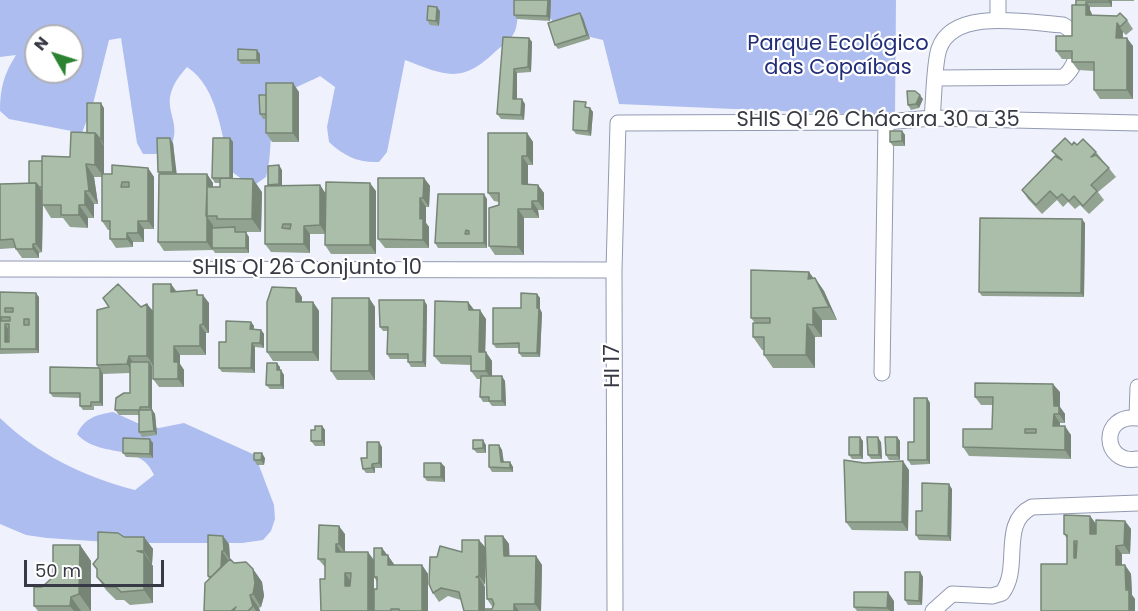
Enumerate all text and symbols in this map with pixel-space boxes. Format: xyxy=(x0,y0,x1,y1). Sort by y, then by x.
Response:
north arrow xyxy=(24,24,84,84)
text: N xyxy=(28,32,54,56)
park label: Parque Ecológico das Copaíbas xyxy=(747,32,929,82)
street label: SHIS QI 26 Chácara 30 a 35 xyxy=(736,108,1020,134)
street label: SHIS QI 26 Conjunto 10 xyxy=(192,256,422,282)
street label: HI 17 xyxy=(601,344,627,388)
scale bar xyxy=(27,548,166,586)
text: 50 m xyxy=(35,558,81,583)

